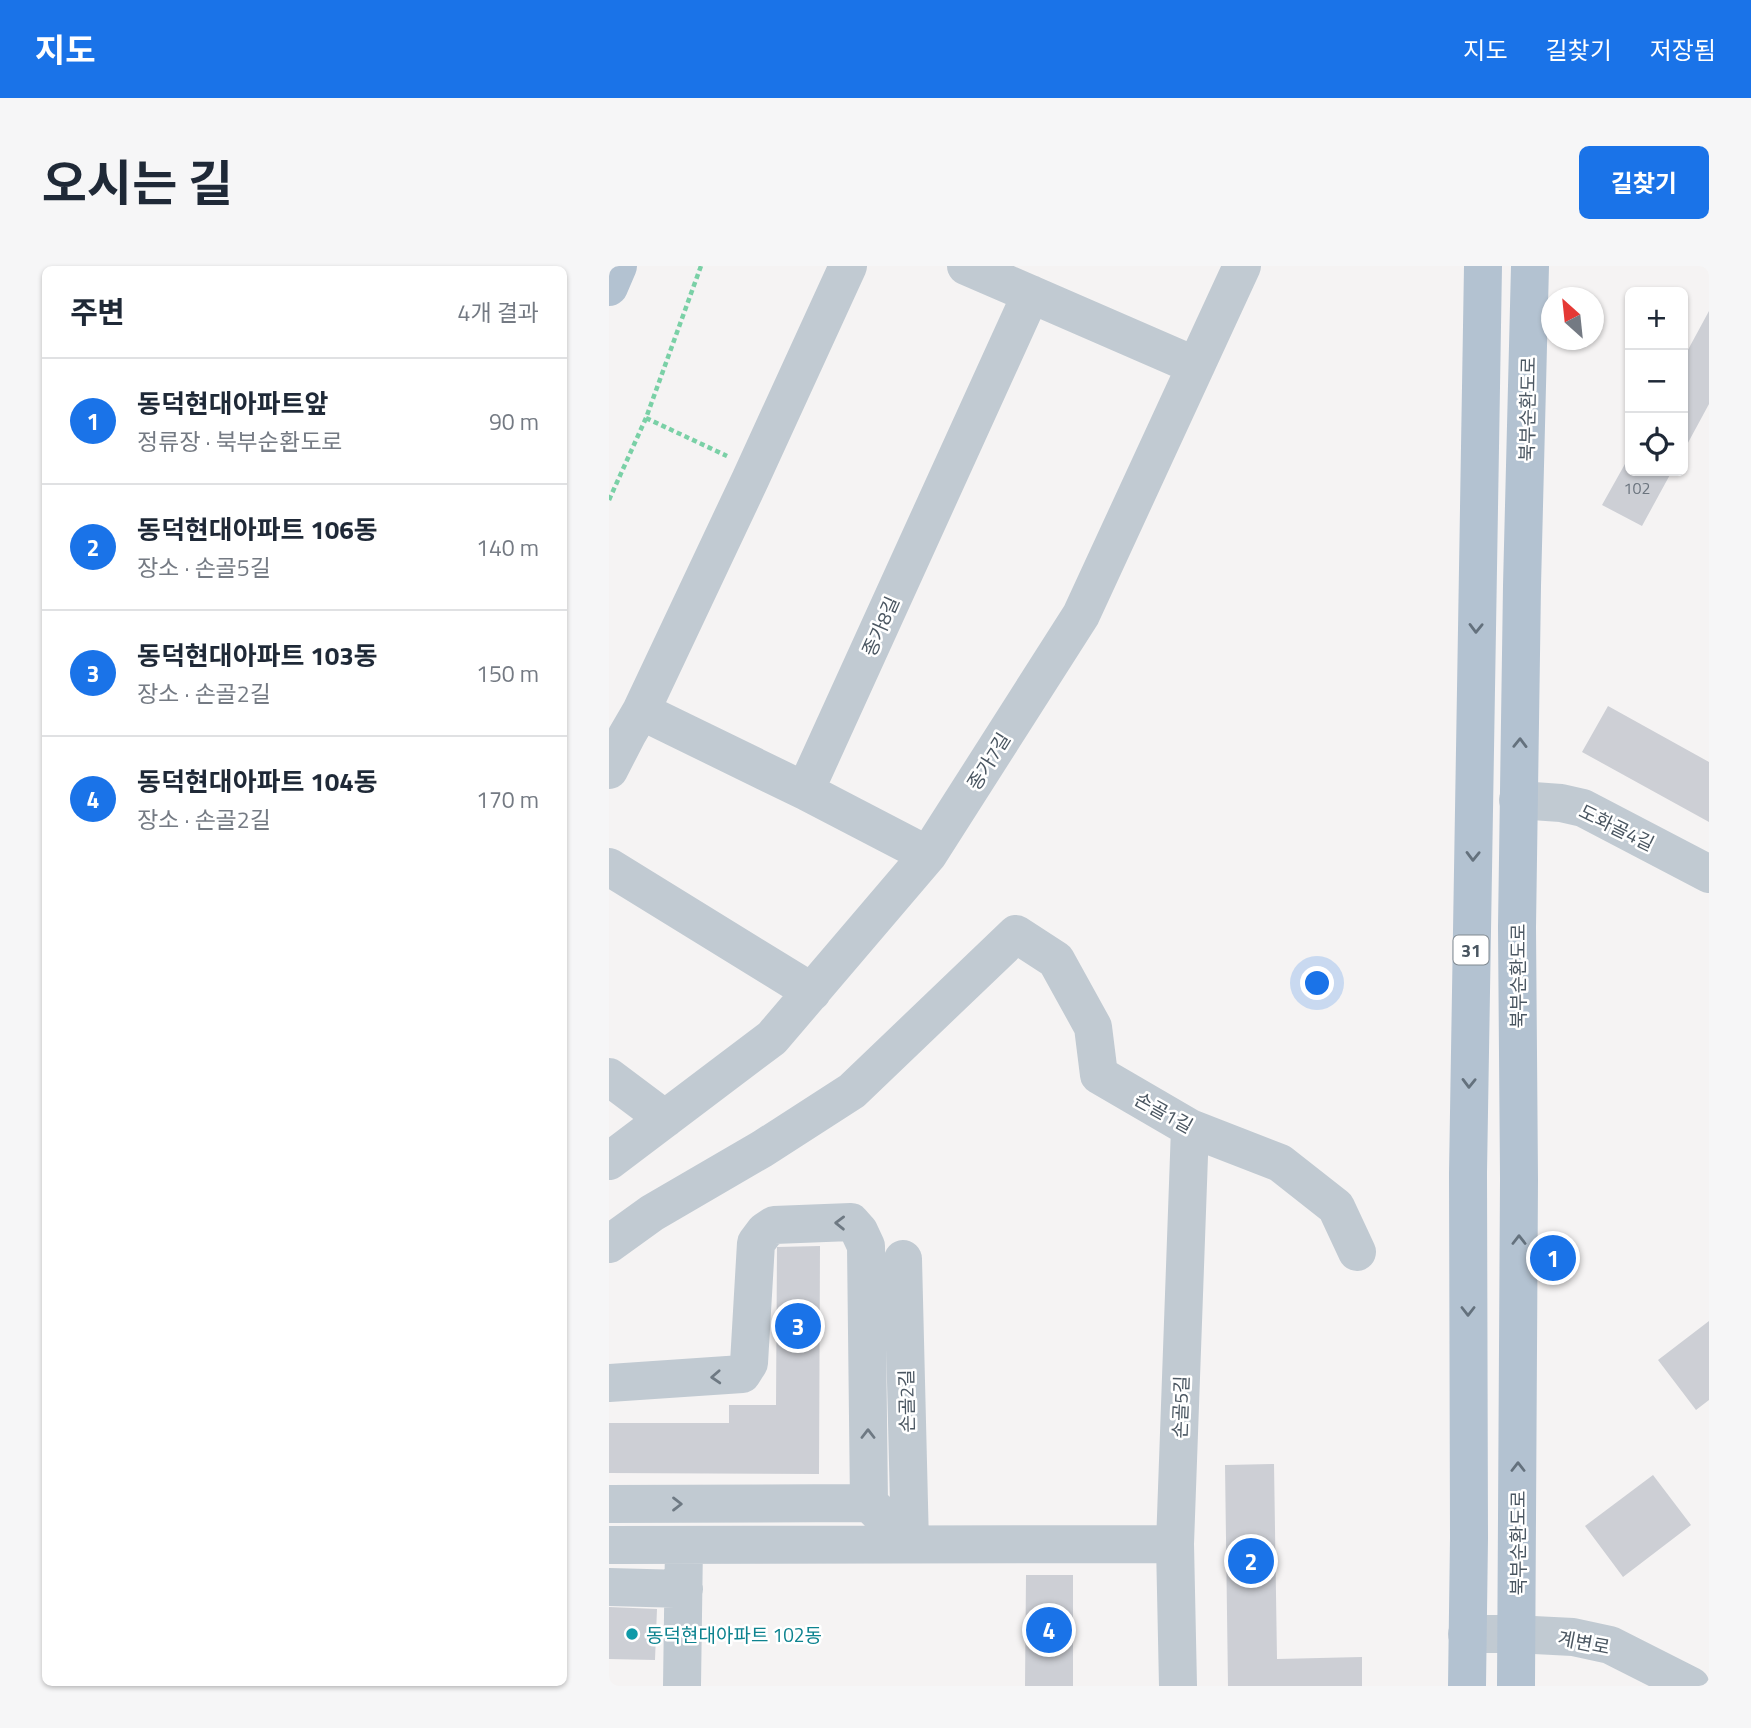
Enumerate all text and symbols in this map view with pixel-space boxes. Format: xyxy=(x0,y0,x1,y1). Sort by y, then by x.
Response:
text: 지도 xyxy=(35,25,96,75)
text: 지도 xyxy=(1463,32,1508,68)
text: 길찾기 xyxy=(1546,32,1612,68)
text: 저장됨 xyxy=(1650,32,1716,68)
text: 오시는 길 xyxy=(42,145,233,220)
button: 길찾기 xyxy=(1579,146,1709,219)
north arrow xyxy=(1541,287,1604,350)
map controls xyxy=(1625,287,1688,476)
button: + xyxy=(1625,287,1688,350)
text: 주변 xyxy=(70,289,125,335)
text: 4개 결과 xyxy=(458,295,539,330)
button: − xyxy=(1625,350,1688,413)
street label: 북부순환도로 xyxy=(1512,356,1542,462)
text: 동덕현대아파트앞 xyxy=(137,384,328,423)
text: 1 xyxy=(87,404,99,439)
text: 90 m xyxy=(489,404,539,439)
button: locate xyxy=(1625,413,1688,476)
text: 정류장 · 북부순환도로 xyxy=(137,424,343,459)
house number: 102 xyxy=(1624,476,1650,500)
text: 동덕현대아파트 106동 xyxy=(137,510,378,549)
text: 2 xyxy=(87,530,99,565)
text: 140 m xyxy=(476,530,539,565)
text: 장소 · 손골5길 xyxy=(137,550,271,585)
street label: 종가8길 xyxy=(854,591,906,661)
one-way arrow xyxy=(1468,623,1484,634)
text: 동덕현대아파트 103동 xyxy=(137,636,378,675)
text: 3 xyxy=(87,656,99,691)
text: 150 m xyxy=(476,656,539,691)
text: 장소 · 손골2길 xyxy=(137,676,271,711)
street label: 종가7길 xyxy=(959,727,1017,795)
one-way arrow xyxy=(1512,737,1527,748)
text: 동덕현대아파트 104동 xyxy=(137,762,378,801)
text: 4 xyxy=(87,782,99,817)
text: 170 m xyxy=(476,782,539,817)
street label: 도화골4길 xyxy=(1574,796,1660,858)
text: 장소 · 손골2길 xyxy=(137,802,271,837)
one-way arrow xyxy=(1465,851,1481,861)
street label: 북부순환도로 xyxy=(1503,924,1532,1028)
road number: 31 xyxy=(1453,936,1489,964)
your location xyxy=(1300,966,1334,1000)
one-way arrow xyxy=(1461,1078,1477,1089)
street label: 손골1길 xyxy=(1129,1084,1199,1140)
one-way arrow xyxy=(834,1216,845,1231)
pin: 1 xyxy=(1530,1232,1576,1284)
one-way arrow xyxy=(1511,1234,1527,1245)
pin: 3 xyxy=(775,1300,821,1352)
one-way arrow xyxy=(1460,1306,1476,1316)
one-way arrow xyxy=(710,1369,721,1384)
street label: 손골2길 xyxy=(891,1369,921,1433)
street label: 손골5길 xyxy=(1164,1375,1196,1439)
one-way arrow xyxy=(860,1429,876,1439)
one-way arrow xyxy=(1510,1462,1526,1472)
street label: 북부순환도로 xyxy=(1503,1491,1532,1595)
one-way arrow xyxy=(672,1496,683,1512)
pin: 2 xyxy=(1228,1535,1274,1587)
pin: 4 xyxy=(1026,1604,1072,1656)
place label: 동덕현대아파트 102동 xyxy=(646,1620,822,1649)
street label: 계변로 xyxy=(1555,1623,1613,1661)
marker: 동덕현대아파트 102동 xyxy=(624,1626,640,1642)

